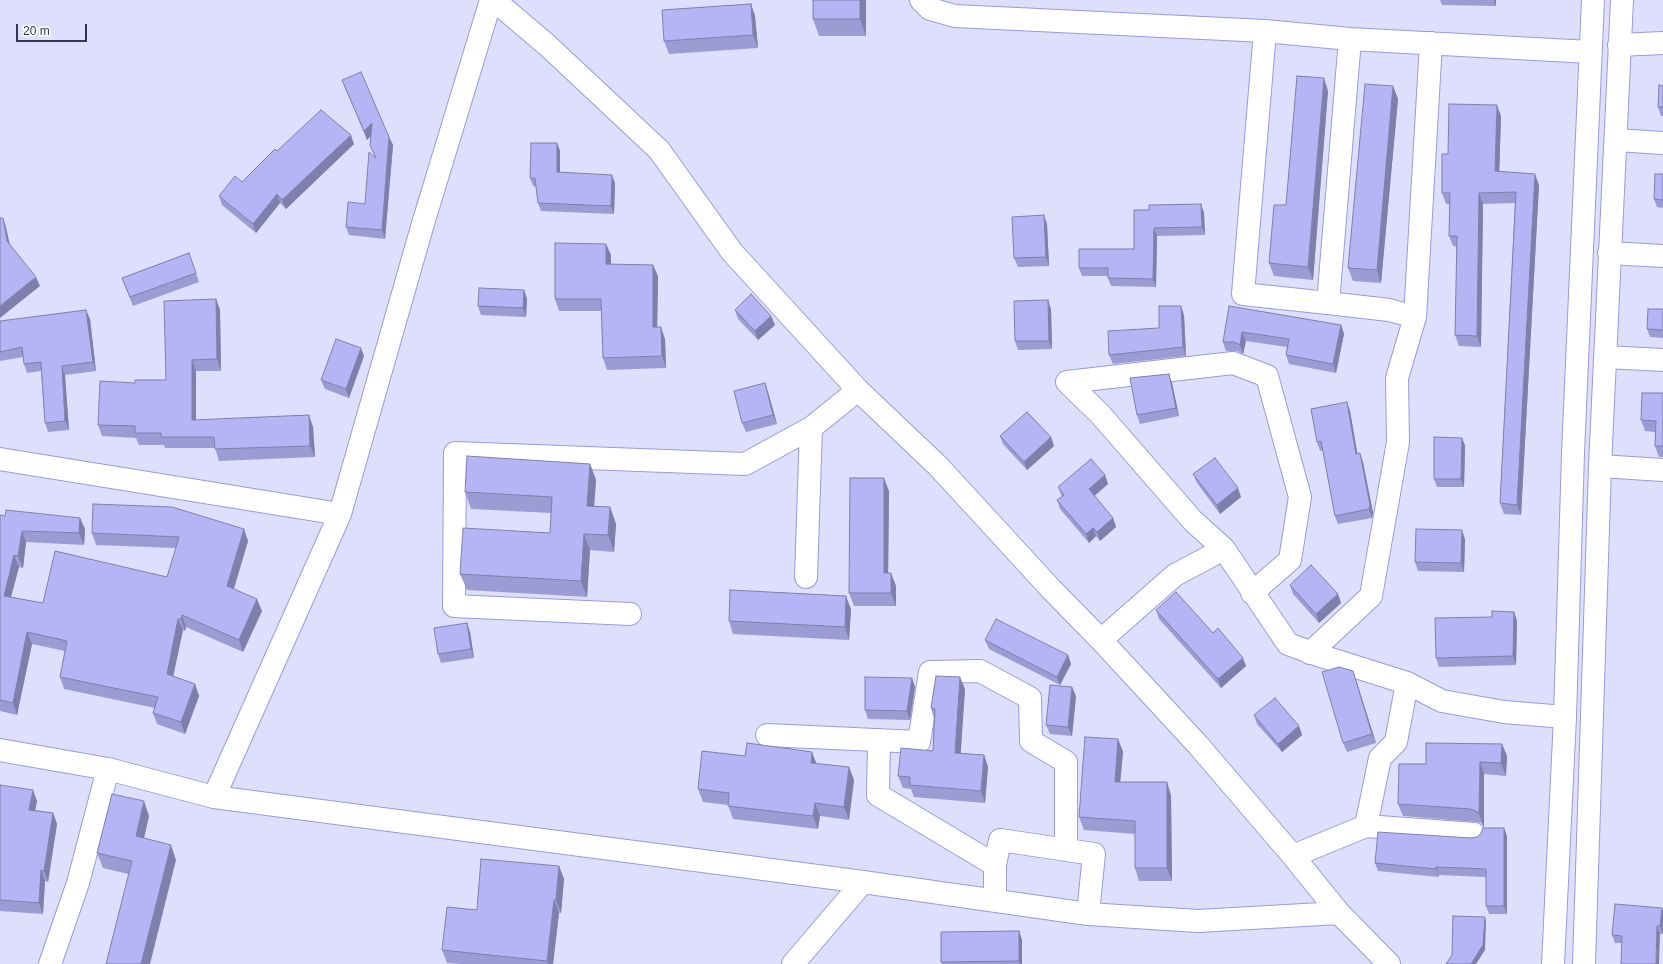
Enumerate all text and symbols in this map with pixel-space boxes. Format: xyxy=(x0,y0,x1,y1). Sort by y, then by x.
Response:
scale bar xyxy=(18,16,89,42)
text: 20 m xyxy=(23,24,50,38)

